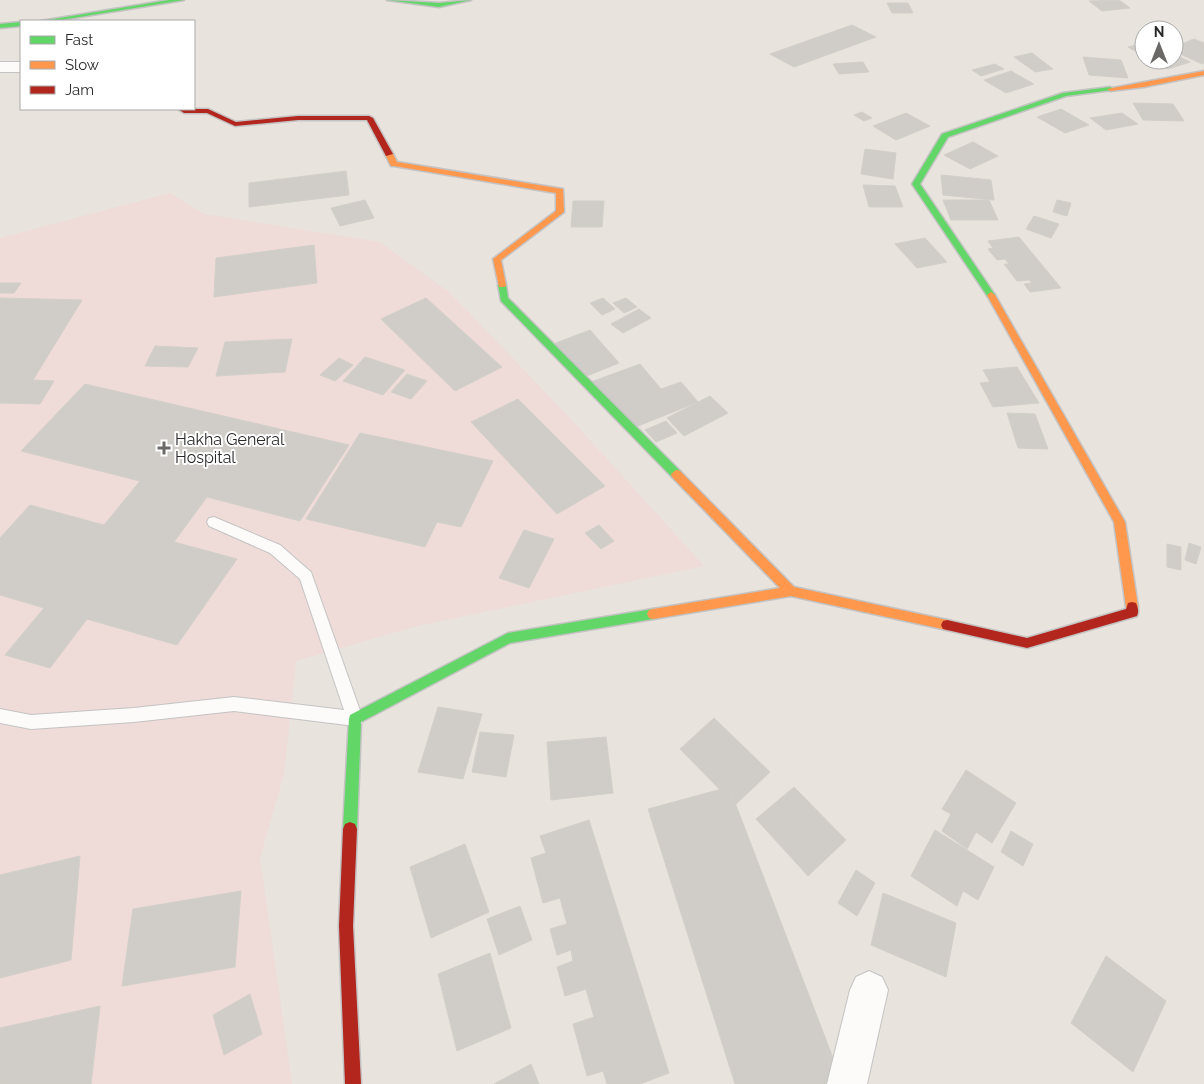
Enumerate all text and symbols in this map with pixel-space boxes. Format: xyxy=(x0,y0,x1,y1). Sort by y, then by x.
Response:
legend xyxy=(20,20,195,110)
north arrow xyxy=(1134,20,1184,70)
text: N xyxy=(1154,24,1164,40)
text: Fast xyxy=(65,31,93,49)
text: Slow xyxy=(65,56,99,74)
text: Jam xyxy=(65,81,94,99)
place label: Hakha General Hospital xyxy=(175,430,285,467)
marker: Hakha General Hospital xyxy=(157,441,171,455)

